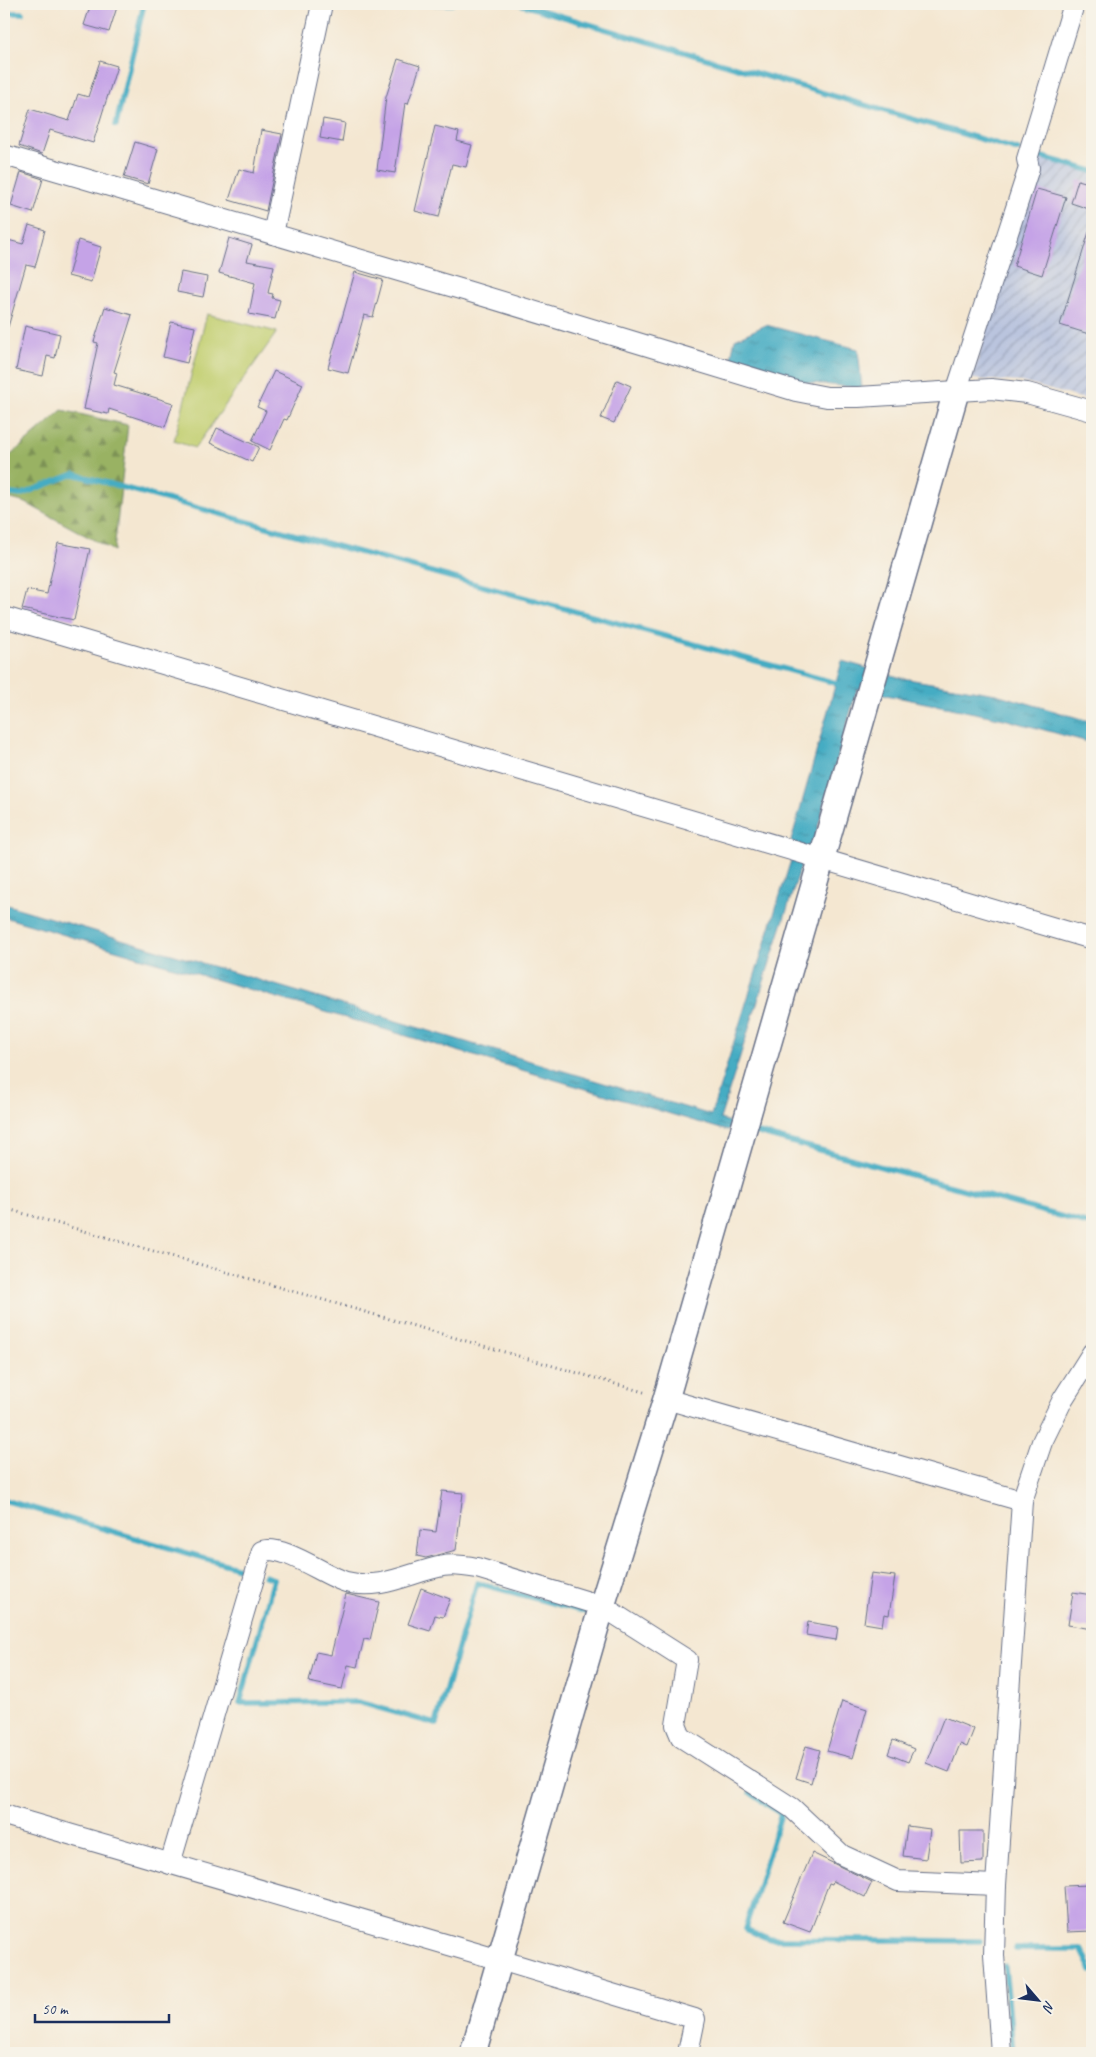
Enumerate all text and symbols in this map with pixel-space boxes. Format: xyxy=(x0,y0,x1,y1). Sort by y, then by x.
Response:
north arrow xyxy=(1014,1974,1064,2024)
scale bar xyxy=(35,1992,169,2024)
text: N xyxy=(1038,1998,1059,2016)
text: 50 m xyxy=(42,2000,69,2019)

